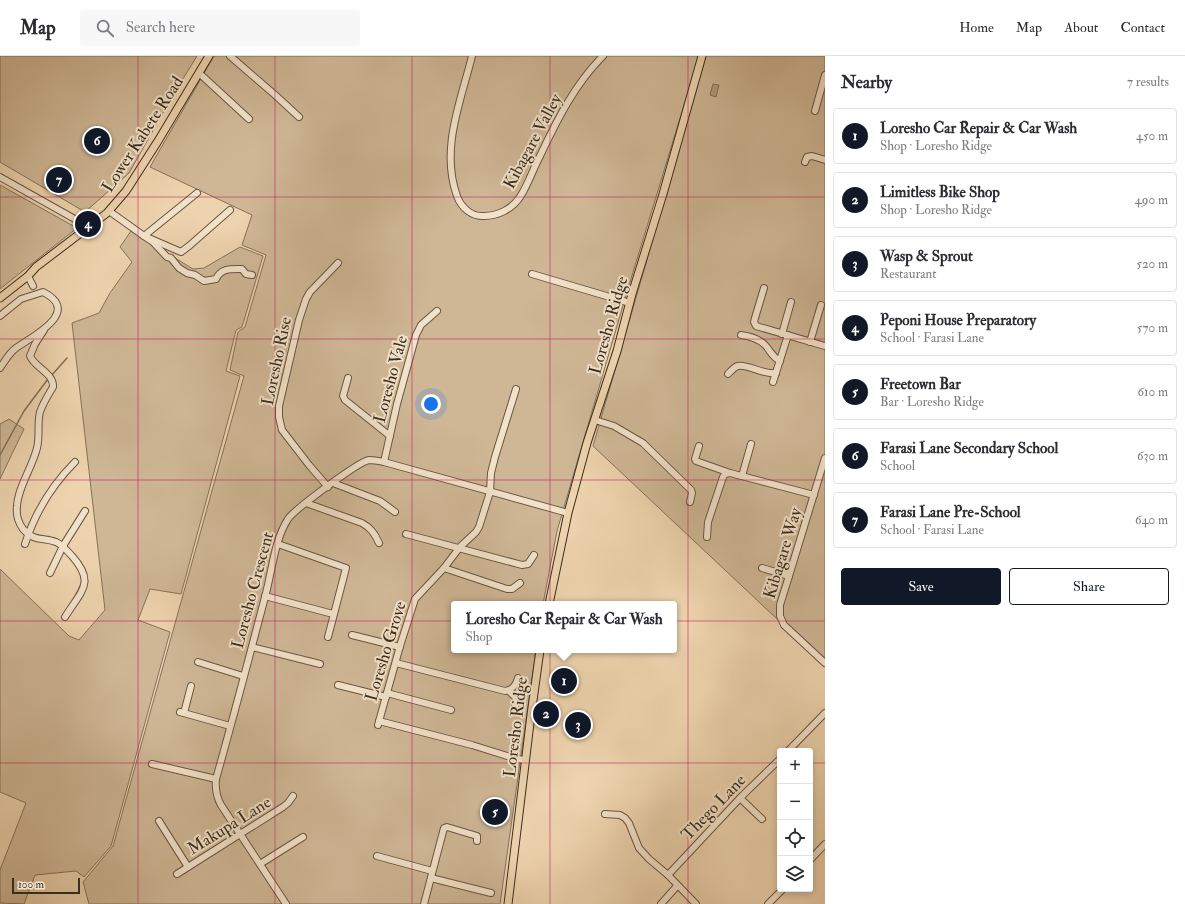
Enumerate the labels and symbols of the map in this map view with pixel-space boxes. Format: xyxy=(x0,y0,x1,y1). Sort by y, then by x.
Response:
street label: Lower Kabete Road xyxy=(97,72,188,196)
street label: Kibagare Valley xyxy=(499,90,567,193)
pin: 6 xyxy=(84,126,110,156)
pin: 7 xyxy=(46,165,72,195)
pin: 4 xyxy=(75,209,101,239)
street label: Loresho Ridge xyxy=(584,274,632,377)
street label: Loresho Rise xyxy=(257,315,296,407)
street label: Loresho Vale xyxy=(369,333,412,425)
your location xyxy=(421,394,441,414)
street label: Kibagare Way xyxy=(759,505,807,601)
street label: Loresho Crescent xyxy=(227,529,278,651)
street label: Loresho Grove xyxy=(360,599,411,704)
pin: 1 xyxy=(551,666,577,696)
street label: Loresho Ridge xyxy=(499,676,532,778)
pin: 2 xyxy=(533,699,559,729)
pin: 3 xyxy=(565,710,591,740)
street label: Thego Lane xyxy=(677,770,750,845)
street label: Makupa Lane xyxy=(184,791,275,860)
pin: 5 xyxy=(482,797,508,827)
scale bar xyxy=(12,876,80,895)

